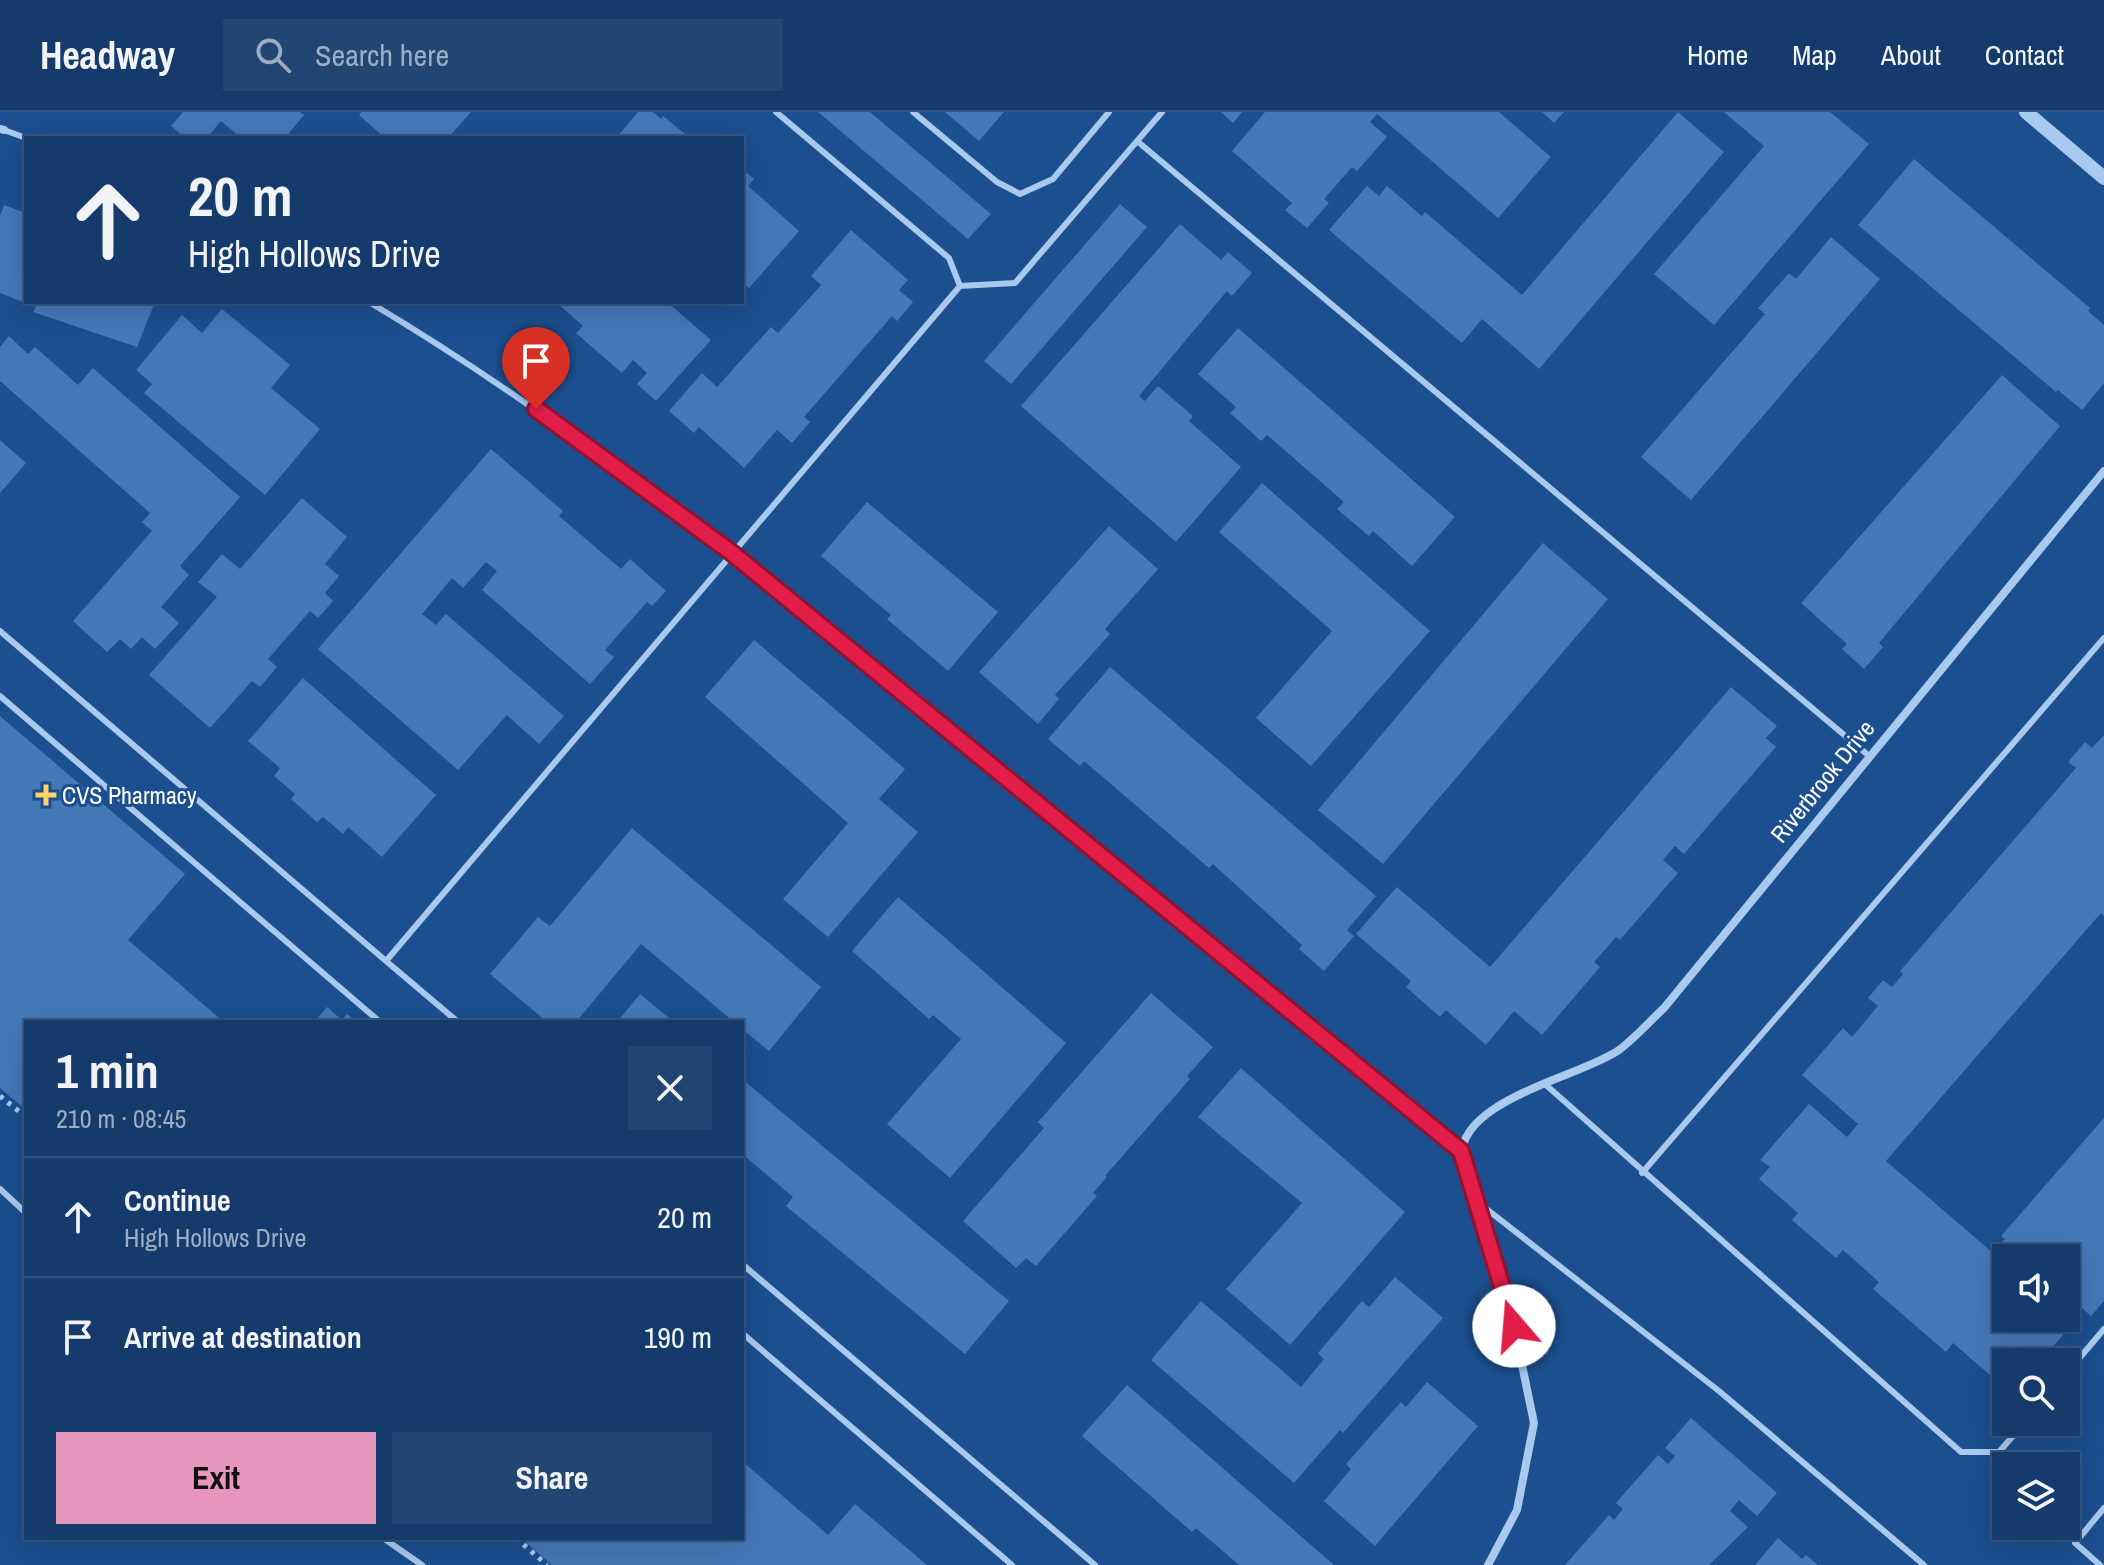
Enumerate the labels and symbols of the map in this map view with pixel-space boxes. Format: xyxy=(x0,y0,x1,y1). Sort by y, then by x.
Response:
pin xyxy=(502,327,570,409)
street label: Riverbrook Drive xyxy=(1763,713,1881,849)
place label: CVS Pharmacy xyxy=(62,779,197,811)
marker: CVS Pharmacy xyxy=(37,786,55,804)
position arrow xyxy=(1472,1284,1556,1368)

